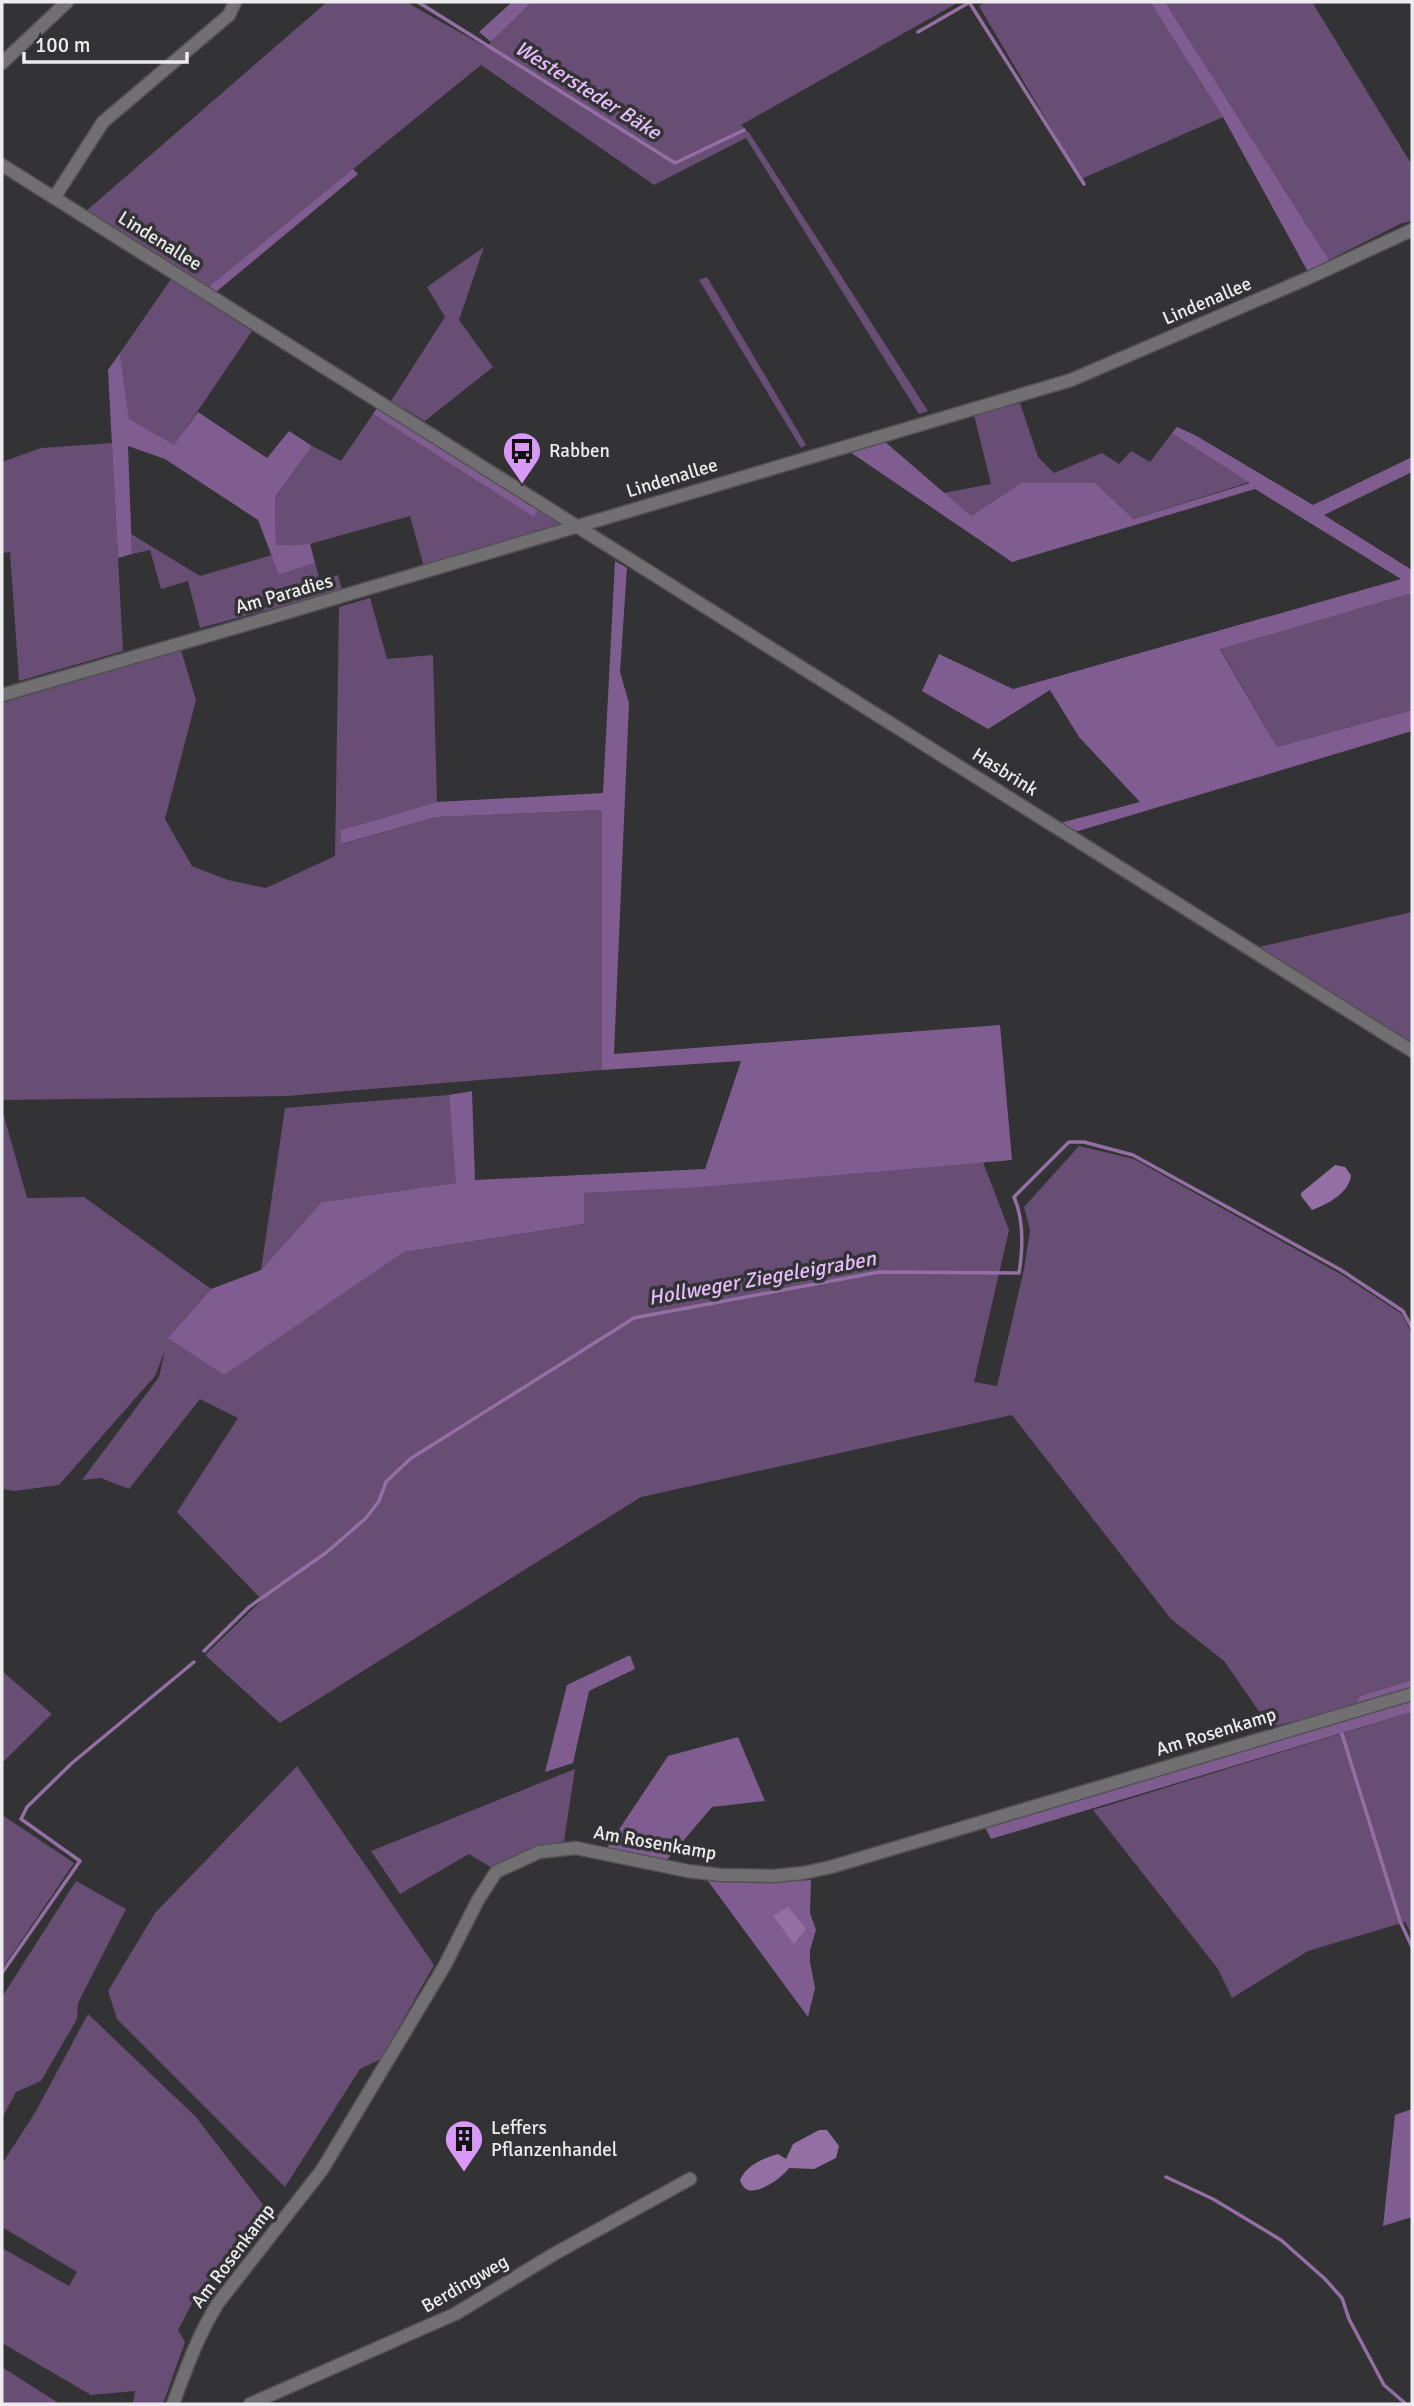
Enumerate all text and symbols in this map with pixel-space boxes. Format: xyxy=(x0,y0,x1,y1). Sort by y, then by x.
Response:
scale bar xyxy=(24,21,187,65)
text: 100 m xyxy=(35,32,90,58)
water label: Westersteder Bäke xyxy=(510,35,667,146)
street label: Lindenallee xyxy=(114,206,206,276)
street label: Lindenallee xyxy=(1159,272,1255,330)
bus stop icon: Rabben xyxy=(501,430,543,485)
place label: Rabben xyxy=(549,439,610,463)
street label: Lindenallee xyxy=(623,453,721,503)
street label: Am Paradies xyxy=(232,569,336,619)
street label: Hasbrink xyxy=(968,742,1043,802)
water label: Hollweger Ziegeleigraben xyxy=(646,1245,878,1311)
street label: Am Rosenkamp xyxy=(1153,1702,1279,1762)
street label: Am Rosenkamp xyxy=(592,1820,718,1866)
place label: Leffers Pflanzenhandel xyxy=(491,2116,617,2162)
building icon: Leffers Pflanzenhandel xyxy=(443,2118,485,2173)
street label: Am Rosenkamp xyxy=(186,2199,280,2313)
street label: Berdingweg xyxy=(417,2250,513,2318)

